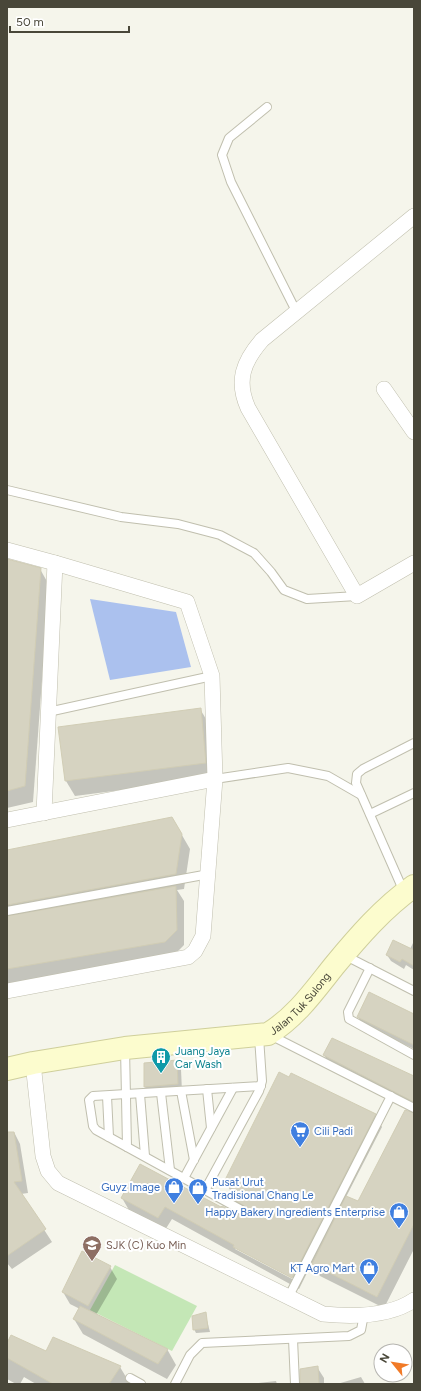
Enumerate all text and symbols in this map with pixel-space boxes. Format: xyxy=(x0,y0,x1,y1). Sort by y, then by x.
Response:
scale bar xyxy=(10,8,129,34)
text: 50 m xyxy=(16,15,44,29)
street label: Jalan Tuk Sulong xyxy=(267,970,333,1038)
place label: Juang Jaya Car Wash xyxy=(175,1045,230,1071)
building icon: Juang Jaya Car Wash xyxy=(150,1046,172,1074)
supermarket icon: Cili Padi xyxy=(289,1120,311,1148)
place label: Cili Padi xyxy=(314,1125,353,1138)
shop icon: Guyz Image xyxy=(163,1176,185,1204)
place label: Pusat Urut Tradisional Chang Le xyxy=(212,1176,314,1202)
shop icon: Pusat Urut Tradisional Chang Le xyxy=(187,1177,209,1205)
place label: Guyz Image xyxy=(101,1181,160,1194)
shop icon: Happy Bakery Ingredients Enterprise xyxy=(388,1201,410,1229)
place label: Happy Bakery Ingredients Enterprise xyxy=(205,1206,385,1219)
school or university icon: SJK (C) Kuo Min xyxy=(81,1234,103,1262)
place label: SJK (C) Kuo Min xyxy=(106,1239,186,1252)
shop icon: KT Agro Mart xyxy=(358,1257,380,1285)
place label: KT Agro Mart xyxy=(290,1262,355,1275)
north arrow xyxy=(373,1343,413,1383)
text: N xyxy=(377,1351,393,1365)

